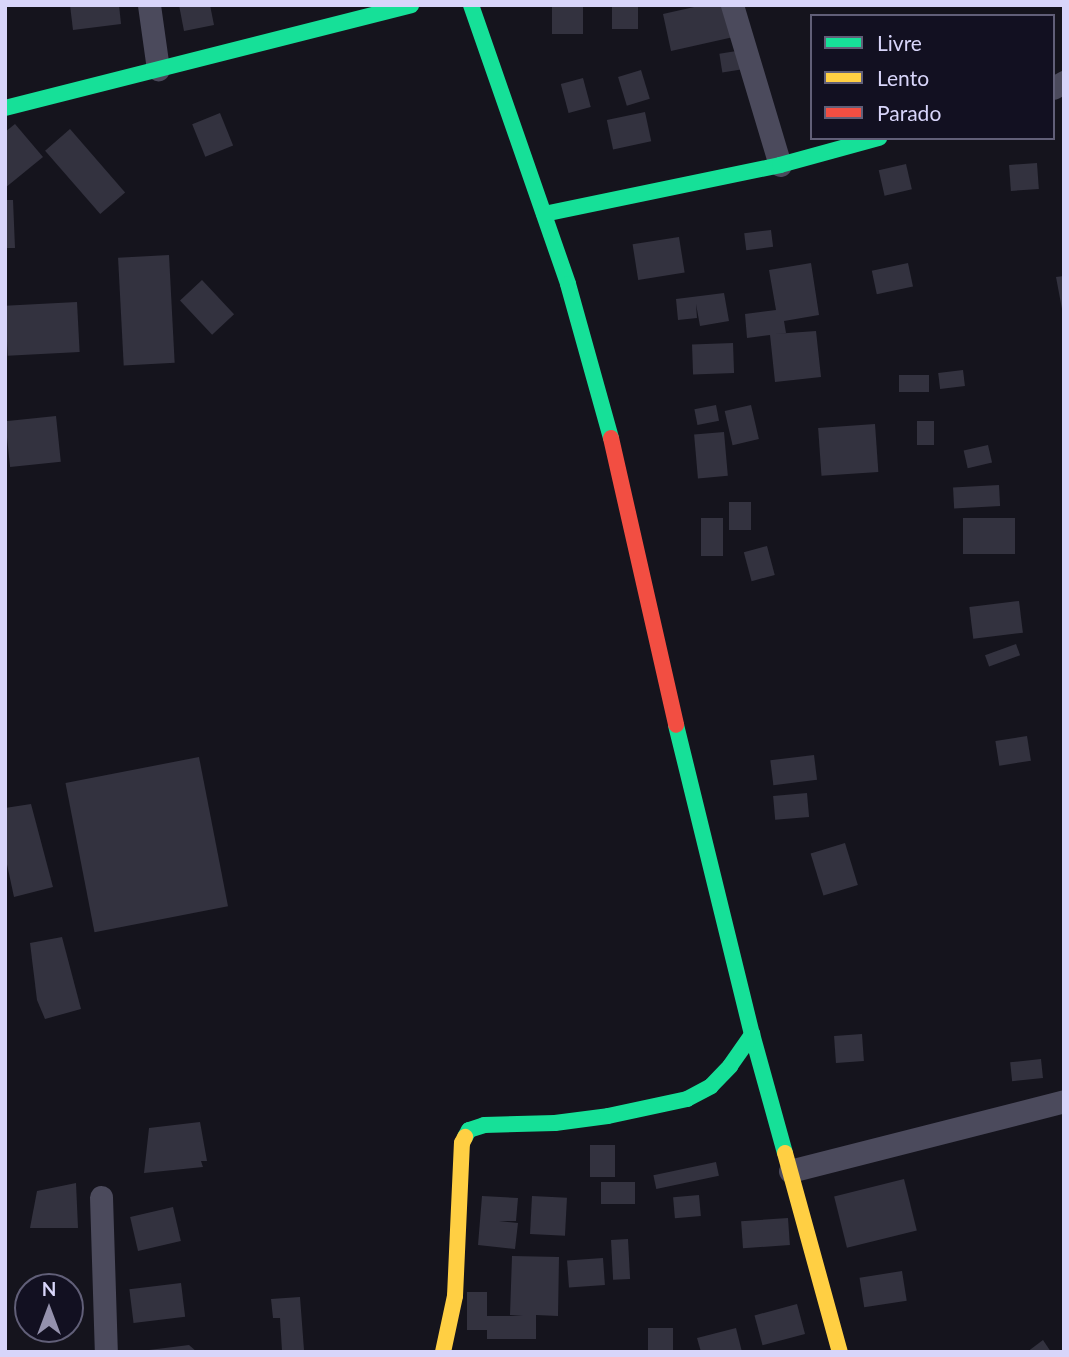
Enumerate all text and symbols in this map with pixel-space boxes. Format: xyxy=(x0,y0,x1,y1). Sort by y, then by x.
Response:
legend xyxy=(810,14,1055,140)
text: Livre xyxy=(877,30,922,55)
text: Lento xyxy=(877,65,929,90)
text: Parado xyxy=(877,100,941,125)
north arrow xyxy=(14,1273,84,1343)
text: N xyxy=(42,1277,56,1300)

